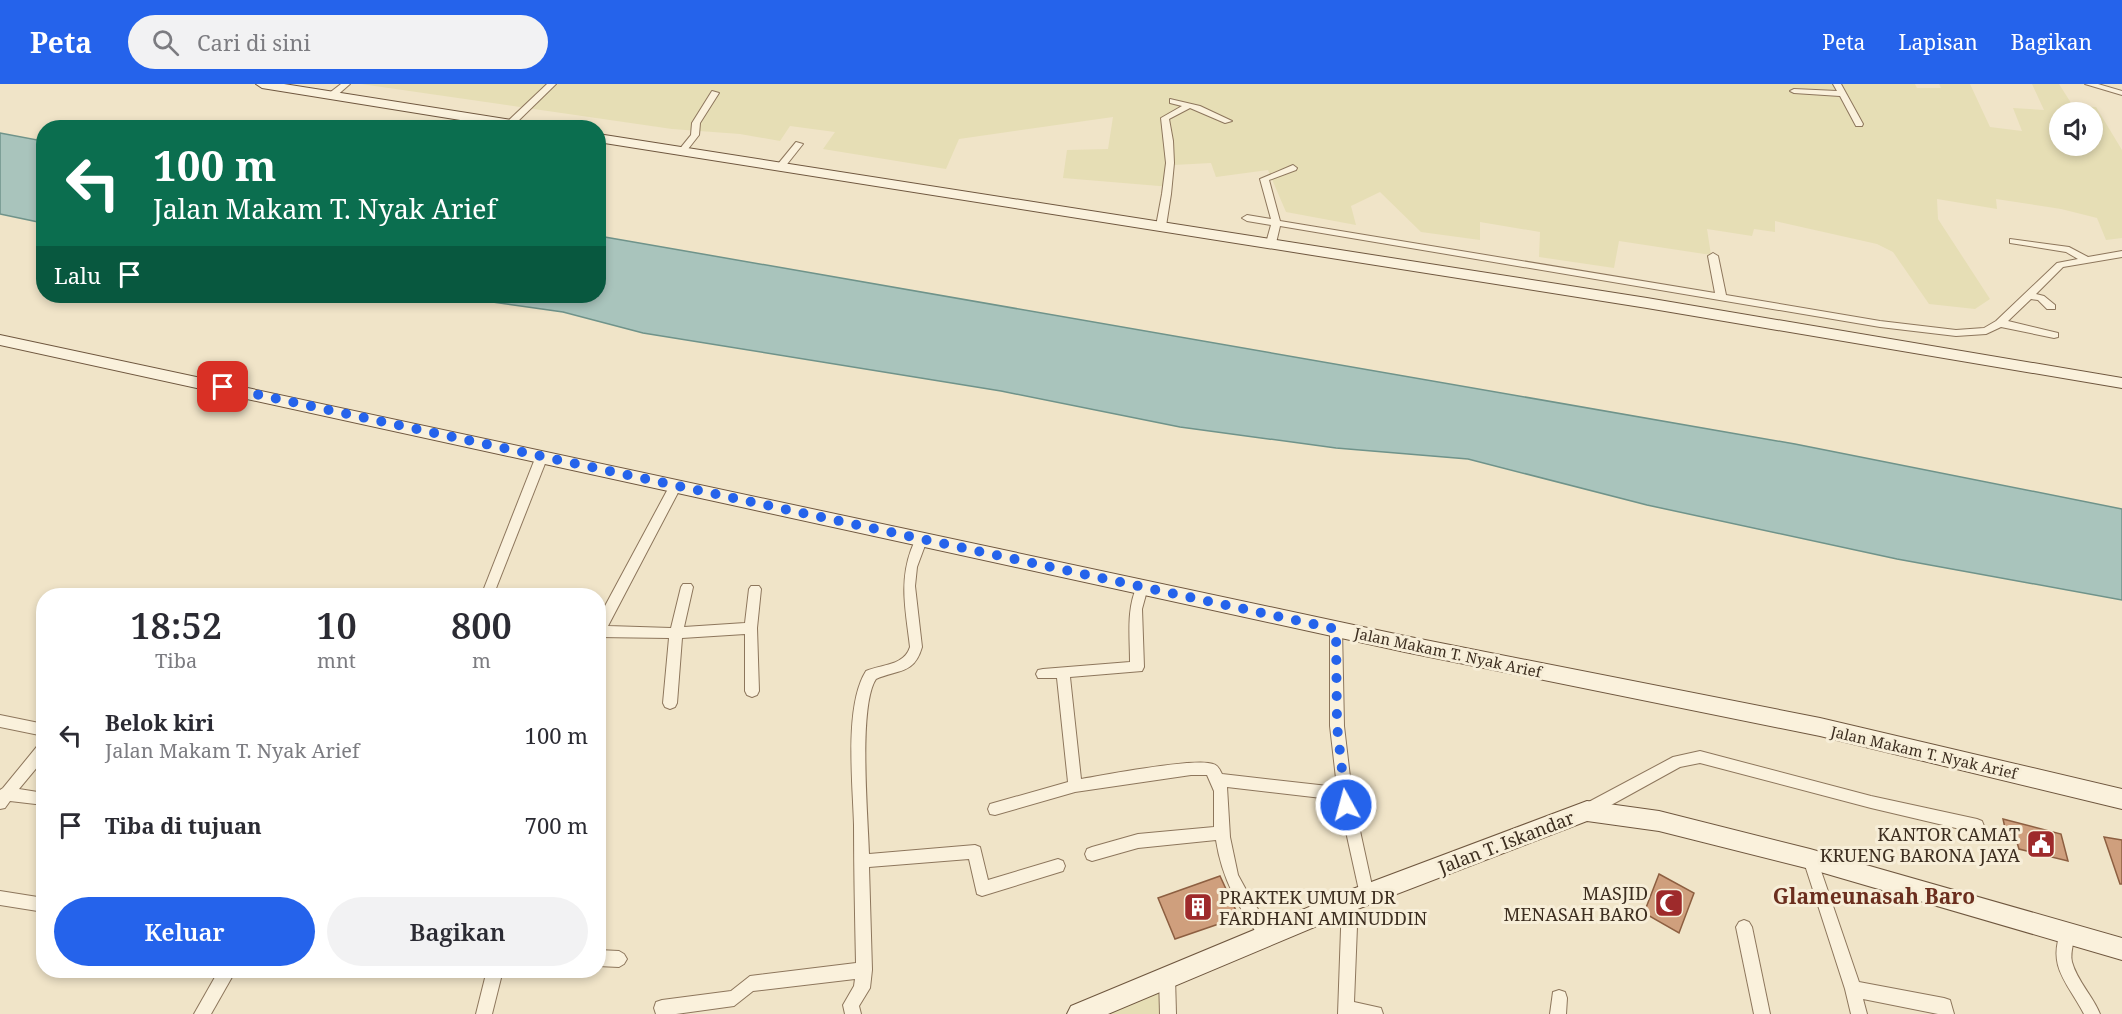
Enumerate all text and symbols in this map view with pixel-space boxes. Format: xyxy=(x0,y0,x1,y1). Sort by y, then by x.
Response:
search box xyxy=(128,15,548,69)
text: Peta xyxy=(30,23,92,61)
icon: search xyxy=(149,26,182,59)
text: Cari di sini xyxy=(197,27,311,57)
text: Peta xyxy=(1822,28,1865,56)
text: Lapisan xyxy=(1898,28,1978,56)
text: Bagikan xyxy=(2011,28,2092,56)
map controls xyxy=(2049,102,2103,156)
button: sound xyxy=(2049,102,2103,156)
text: 100 m xyxy=(153,136,277,193)
icon: left xyxy=(54,144,132,222)
text: Jalan Makam T. Nyak Arief xyxy=(153,190,496,227)
icon: arrive xyxy=(113,258,146,291)
text: Lalu xyxy=(54,260,101,290)
pin xyxy=(197,361,248,412)
icon: arrive xyxy=(206,370,239,403)
text: 18:52 xyxy=(130,601,222,650)
text: 10 xyxy=(316,601,357,650)
text: 800 xyxy=(451,601,512,650)
street label: Jalan Makam T. Nyak Arief xyxy=(1352,622,1545,682)
text: Tiba xyxy=(155,647,197,674)
text: mnt xyxy=(317,647,356,674)
text: m xyxy=(472,647,491,674)
text: Belok kiri xyxy=(105,707,214,737)
icon: left xyxy=(54,719,87,752)
text: 100 m xyxy=(525,720,588,750)
street label: Jalan Makam T. Nyak Arief xyxy=(1828,721,2021,784)
text: Jalan Makam T. Nyak Arief xyxy=(105,737,359,764)
position arrow xyxy=(1314,773,1378,837)
street label: Jalan T. Iskandar xyxy=(1434,805,1578,879)
icon: arrive xyxy=(54,809,87,842)
text: Tiba di tujuan xyxy=(105,810,262,840)
text: 700 m xyxy=(525,810,588,840)
place label: KANTOR CAMAT KRUENG BARONA JAYA xyxy=(1820,822,2020,867)
public building icon: KANTOR CAMAT KRUENG BARONA JAYA xyxy=(2025,828,2057,860)
place label: MASJID MENASAH BARO xyxy=(1503,881,1648,926)
district label: Glameunasah Baro xyxy=(1773,882,1975,910)
place label: PRAKTEK UMUM DR FARDHANI AMINUDDIN xyxy=(1219,885,1428,930)
mosque icon: MASJID MENASAH BARO xyxy=(1653,887,1685,919)
building icon: PRAKTEK UMUM DR FARDHANI AMINUDDIN xyxy=(1182,891,1214,923)
button: Keluar xyxy=(54,897,315,966)
button: Bagikan xyxy=(327,897,588,966)

